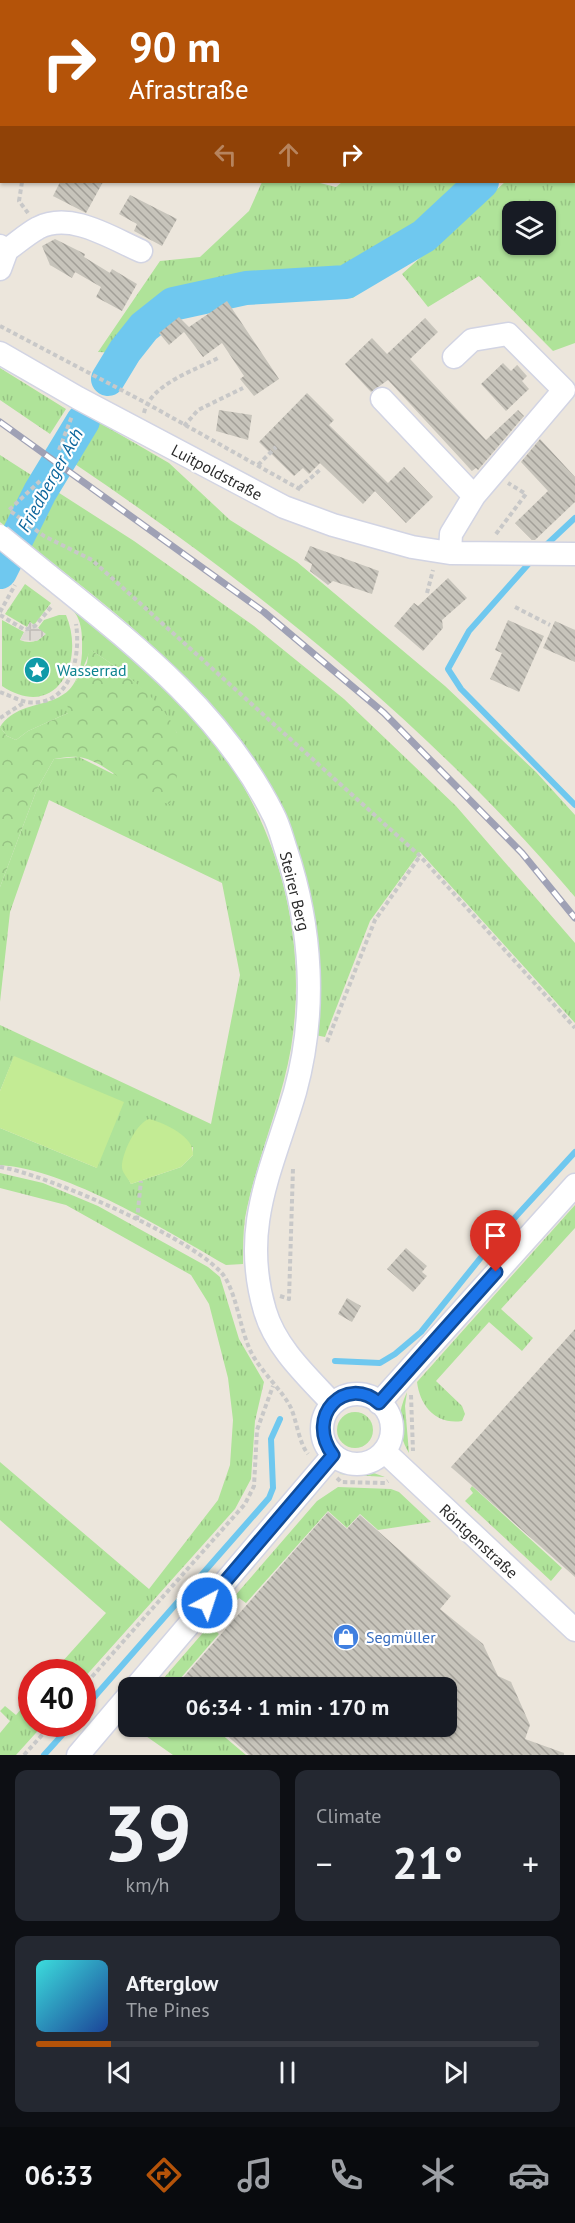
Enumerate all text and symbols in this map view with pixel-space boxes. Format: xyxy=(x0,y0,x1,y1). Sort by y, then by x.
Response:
text: 90 m xyxy=(129,19,221,74)
icon: right xyxy=(30,24,108,102)
text: Afrastraße xyxy=(129,72,249,106)
icon: left xyxy=(209,138,242,171)
icon: ahead xyxy=(272,138,305,171)
icon: right xyxy=(335,138,368,171)
map controls xyxy=(502,201,556,255)
button: layers xyxy=(502,201,556,255)
water label: Friedberger Ach xyxy=(12,424,88,536)
street label: Luitpoldstraße xyxy=(168,440,266,504)
place icon: Wasserrad xyxy=(22,655,52,685)
place label: Wasserrad xyxy=(57,660,127,680)
street label: Steirer Berg xyxy=(276,849,314,933)
pin xyxy=(470,1210,521,1272)
icon: arrive xyxy=(479,1219,512,1252)
street label: Röntgenstraße xyxy=(436,1500,522,1582)
position arrow xyxy=(175,1571,239,1635)
shop icon: Segmüller xyxy=(331,1622,361,1652)
place label: Segmüller xyxy=(366,1627,436,1647)
speed limit sign: 40 xyxy=(18,1659,96,1737)
text: 06:34 · 1 min · 170 m xyxy=(186,1693,389,1721)
text: 39 xyxy=(103,1782,192,1883)
text: Climate xyxy=(316,1803,382,1829)
text: 21° xyxy=(392,1833,463,1891)
text: − xyxy=(316,1842,333,1885)
text: + xyxy=(522,1842,539,1885)
text: km/h xyxy=(126,1872,169,1898)
text: Afterglow xyxy=(126,1969,218,1997)
text: The Pines xyxy=(126,1997,210,2023)
icon: previous xyxy=(103,2056,136,2089)
icon: pause xyxy=(271,2056,304,2089)
icon: next xyxy=(439,2056,472,2089)
icon: directions xyxy=(143,2154,185,2196)
icon: music xyxy=(234,2154,276,2196)
icon: phone xyxy=(325,2154,367,2196)
icon: climate xyxy=(417,2154,459,2196)
icon: car xyxy=(508,2154,550,2196)
text: 06:33 xyxy=(25,2158,93,2192)

